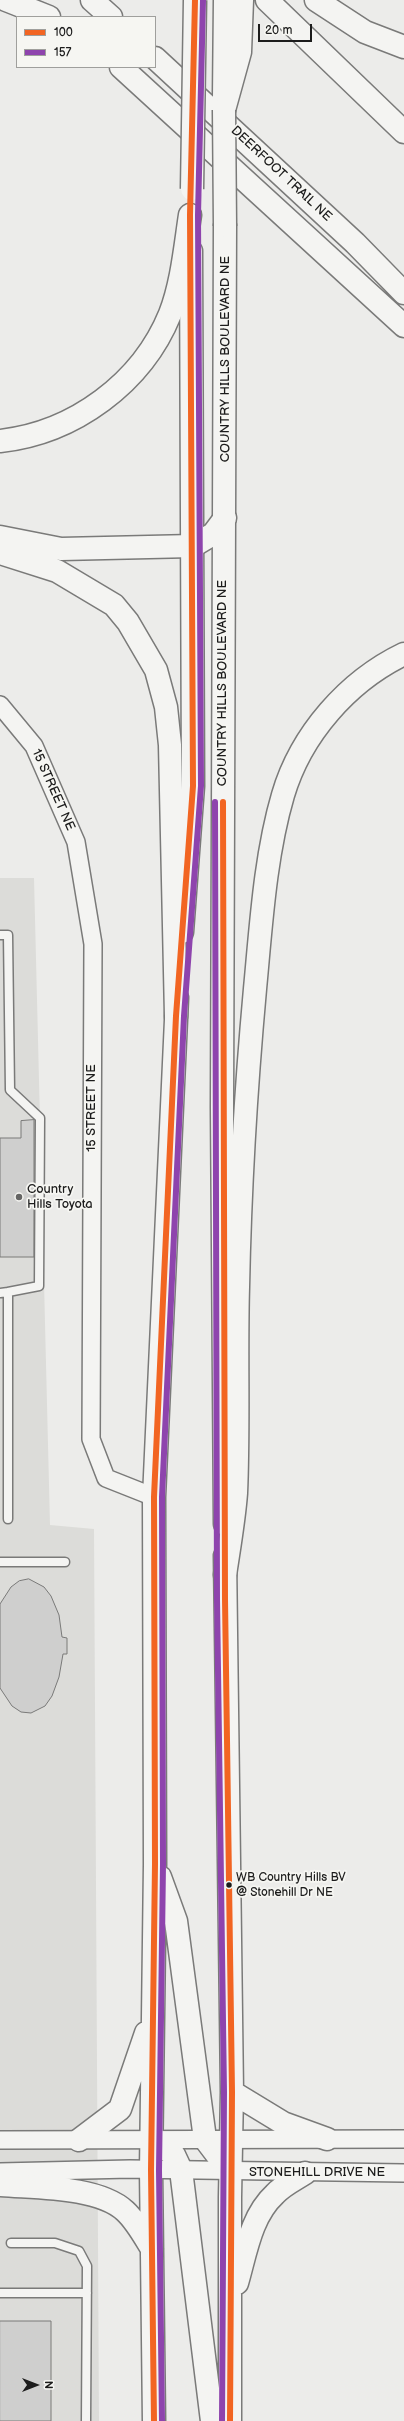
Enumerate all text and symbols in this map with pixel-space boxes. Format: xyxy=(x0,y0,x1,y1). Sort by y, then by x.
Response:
legend xyxy=(16,16,156,68)
scale bar xyxy=(260,16,314,42)
text: 20 m xyxy=(265,23,292,38)
text: 100 xyxy=(54,25,73,40)
text: 157 xyxy=(54,45,71,60)
street label: DEERFOOT TRAIL NE xyxy=(227,123,335,225)
street label: COUNTRY HILLS BOULEVARD NE xyxy=(218,256,234,462)
street label: COUNTRY HILLS BOULEVARD NE xyxy=(215,580,231,786)
street label: 15 STREET NE xyxy=(28,747,78,833)
street label: 15 STREET NE xyxy=(84,1064,100,1152)
place label: Country Hills Toyota xyxy=(27,1182,93,1213)
marker: Country Hills Toyota xyxy=(14,1192,24,1202)
place label: WB Country Hills BV @ Stonehill Dr NE xyxy=(236,1871,346,1899)
marker: WB Country Hills BV @ Stonehill Dr NE xyxy=(224,1880,234,1890)
street label: STONEHILL DRIVE NE xyxy=(249,2165,385,2181)
north arrow xyxy=(16,2365,56,2405)
text: N xyxy=(42,2381,55,2389)

